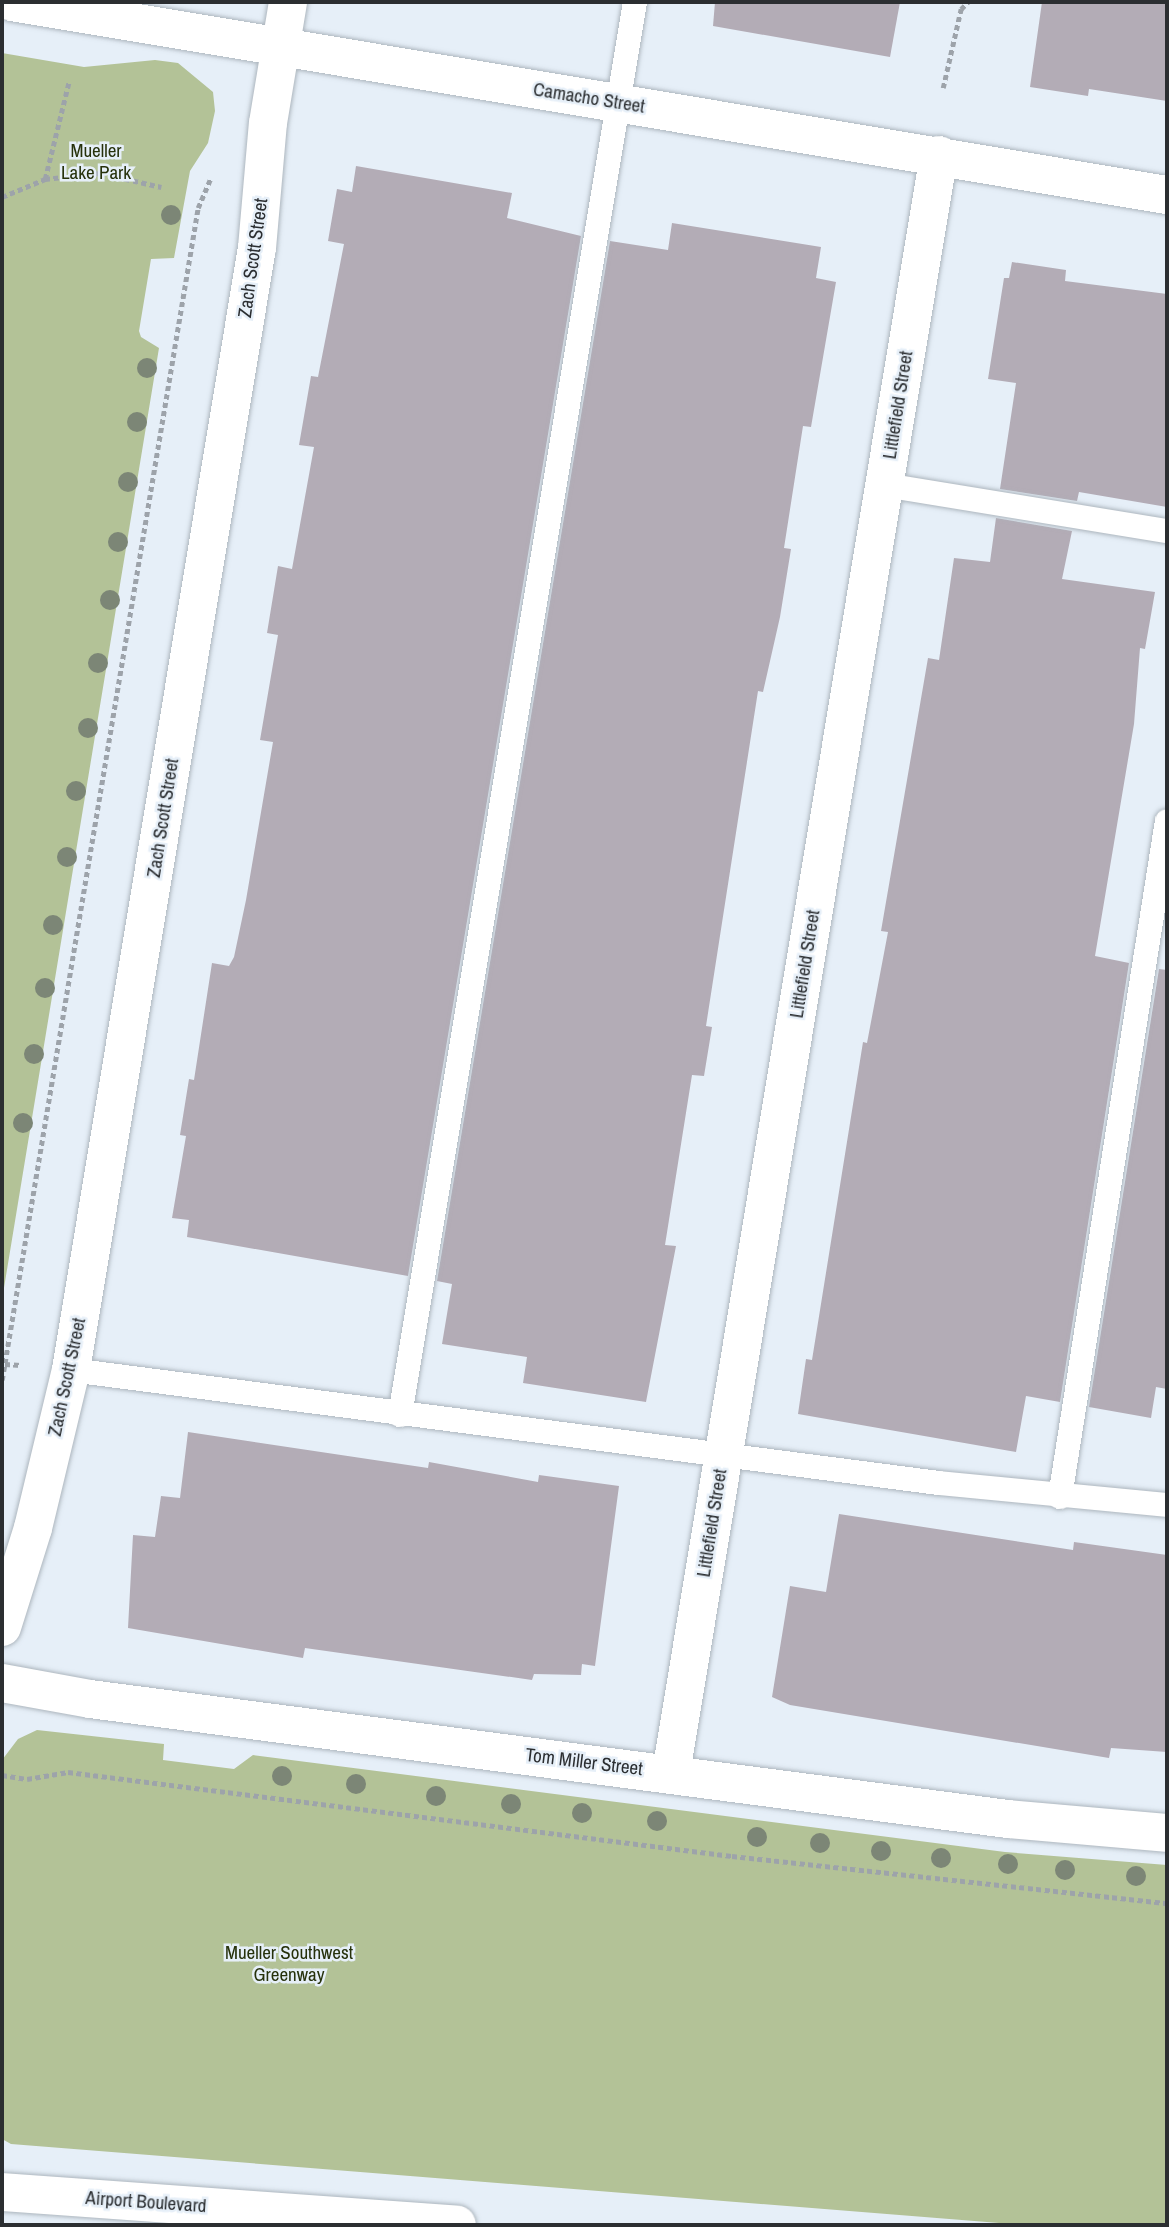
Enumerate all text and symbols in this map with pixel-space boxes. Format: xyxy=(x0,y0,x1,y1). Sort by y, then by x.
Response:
street label: Camacho Street xyxy=(532,78,646,118)
park label: Mueller Lake Park xyxy=(61,140,131,184)
street label: Zach Scott Street xyxy=(233,197,273,319)
street label: Littlefield Street xyxy=(878,349,918,461)
street label: Zach Scott Street xyxy=(142,757,184,879)
street label: Littlefield Street xyxy=(785,908,825,1020)
street label: Zach Scott Street xyxy=(43,1316,91,1438)
street label: Littlefield Street xyxy=(692,1467,732,1579)
street label: Tom Miller Street xyxy=(524,1744,644,1780)
park label: Mueller Southwest Greenway xyxy=(225,1942,353,1986)
street label: Airport Boulevard xyxy=(85,2186,207,2218)

